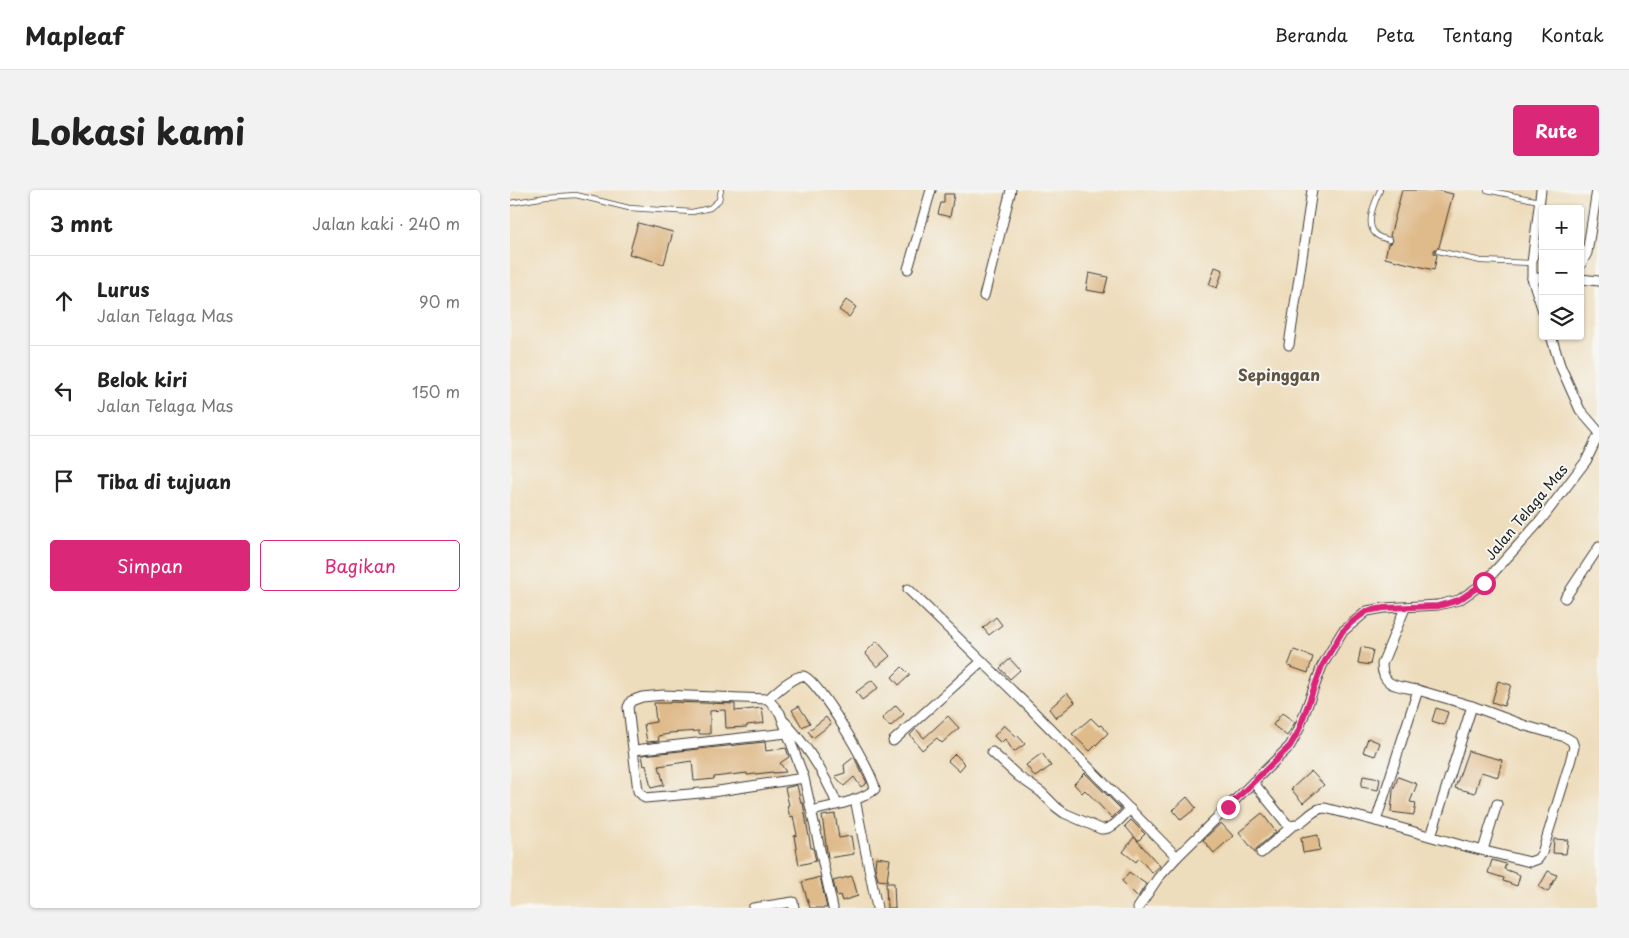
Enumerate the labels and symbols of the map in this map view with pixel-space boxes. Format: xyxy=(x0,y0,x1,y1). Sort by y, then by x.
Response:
district label: Sepinggan xyxy=(1238,362,1320,386)
street label: Jalan Telaga Mas xyxy=(1480,460,1572,564)
route start xyxy=(1473,572,1496,595)
route end xyxy=(1217,796,1240,819)

